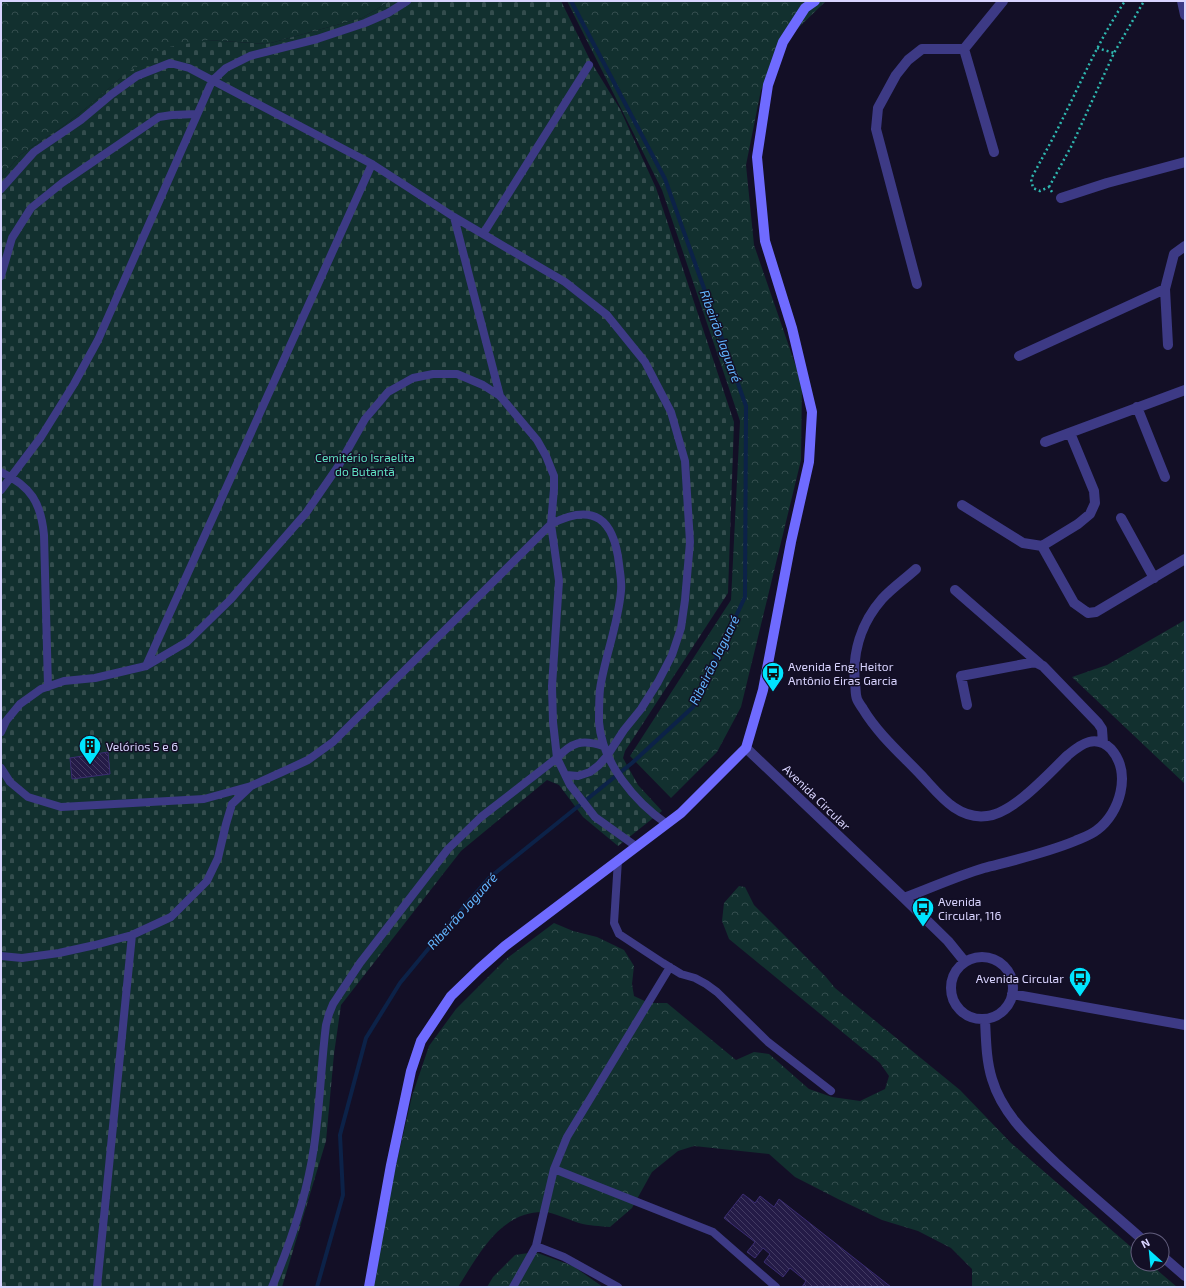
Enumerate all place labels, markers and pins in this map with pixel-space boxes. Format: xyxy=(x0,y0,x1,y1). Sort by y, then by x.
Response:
place label: Avenida Eng. Heitor Antônio Eiras Garcia xyxy=(788,659,897,687)
bus stop icon: Avenida Eng. Heitor Antônio Eiras Garcia xyxy=(760,660,786,693)
building icon: Velórios 5 e 6 xyxy=(77,733,103,766)
place label: Velórios 5 e 6 xyxy=(106,739,178,753)
place label: Avenida Circular, 116 xyxy=(938,894,1001,922)
bus stop icon: Avenida Circular, 116 xyxy=(910,895,936,928)
bus stop icon: Avenida Circular xyxy=(1067,965,1093,998)
place label: Avenida Circular xyxy=(976,971,1064,985)

